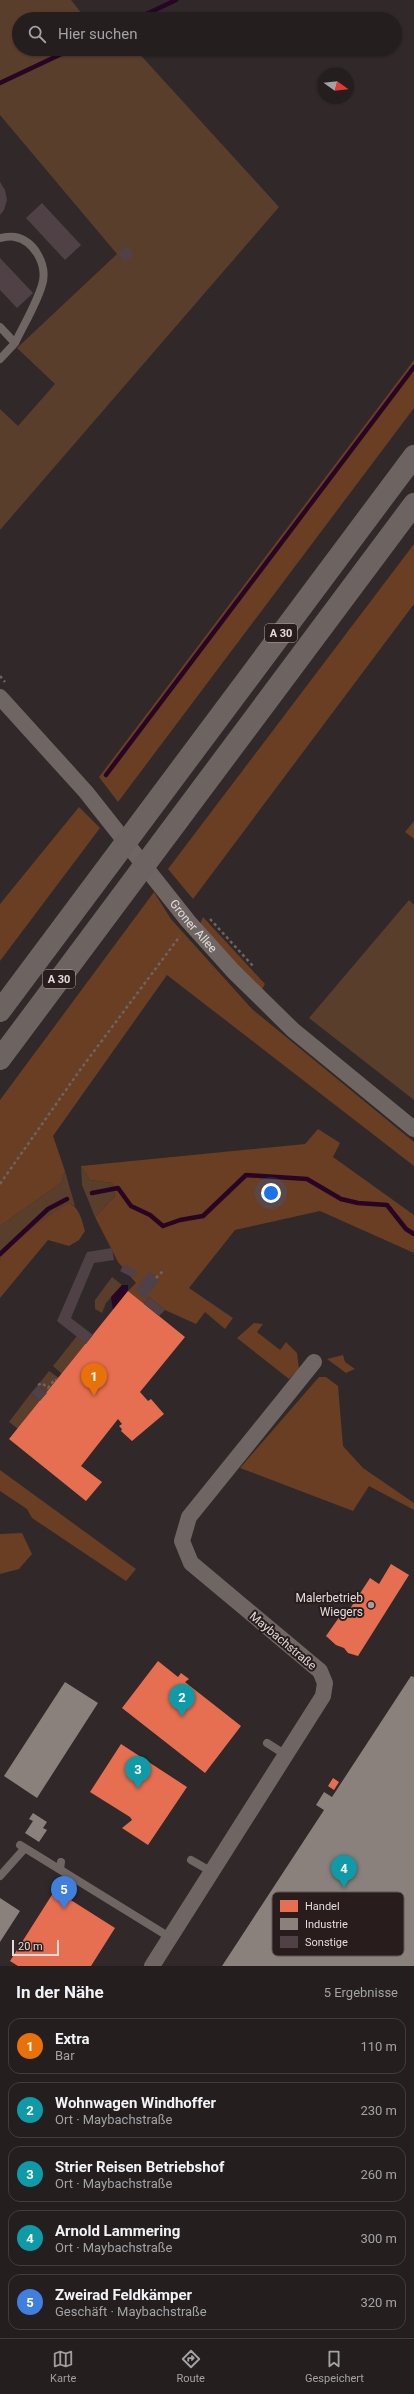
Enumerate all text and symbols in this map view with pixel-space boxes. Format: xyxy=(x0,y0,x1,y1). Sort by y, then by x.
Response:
search box xyxy=(12,12,402,56)
icon: search xyxy=(26,23,48,45)
text: Hier suchen xyxy=(58,25,137,43)
north arrow xyxy=(318,68,354,104)
road number: A 30 xyxy=(265,624,297,642)
street label: Groner Allee xyxy=(167,897,220,956)
road number: A 30 xyxy=(43,970,75,988)
your location xyxy=(261,1183,281,1203)
pin: 1 xyxy=(81,1363,107,1396)
place label: Malerbetrieb Wiegers xyxy=(296,1591,363,1619)
marker: Malerbetrieb Wiegers xyxy=(366,1600,376,1610)
street label: Maybachstraße xyxy=(247,1609,319,1673)
pin: 2 xyxy=(169,1684,195,1717)
pin: 3 xyxy=(125,1756,151,1789)
pin: 4 xyxy=(331,1855,357,1888)
pin: 5 xyxy=(51,1876,77,1909)
legend xyxy=(272,1892,404,1956)
text: Handel xyxy=(305,1900,340,1913)
text: Industrie xyxy=(305,1918,348,1931)
text: Sonstige xyxy=(305,1936,348,1949)
scale bar xyxy=(12,1938,59,1957)
text: 20 m xyxy=(18,1940,43,1953)
text: In der Nähe xyxy=(16,1982,104,2002)
text: 5 Ergebnisse xyxy=(324,1985,398,2000)
text: Extra xyxy=(55,2030,89,2048)
text: 1 xyxy=(26,2039,34,2054)
text: 110 m xyxy=(360,2039,397,2054)
text: Bar xyxy=(55,2048,75,2063)
text: Wohnwagen Windhoffer xyxy=(55,2094,216,2112)
text: 2 xyxy=(26,2103,34,2118)
text: 230 m xyxy=(360,2103,397,2118)
text: Ort · Maybachstraße xyxy=(55,2112,172,2127)
text: Strier Reisen Betriebshof xyxy=(55,2158,224,2176)
text: 3 xyxy=(26,2167,34,2182)
text: 260 m xyxy=(360,2167,397,2182)
text: Ort · Maybachstraße xyxy=(55,2176,172,2191)
text: Arnold Lammering xyxy=(55,2222,180,2240)
text: 4 xyxy=(26,2231,34,2246)
text: 300 m xyxy=(360,2231,397,2246)
text: Ort · Maybachstraße xyxy=(55,2240,172,2255)
text: Zweirad Feldkämper xyxy=(55,2286,192,2304)
text: 5 xyxy=(26,2295,34,2310)
text: 320 m xyxy=(360,2295,397,2310)
text: Geschäft · Maybachstraße xyxy=(55,2304,207,2319)
tab: Karte xyxy=(50,2348,76,2385)
tab: Route xyxy=(176,2348,205,2385)
tab: Gespeichert xyxy=(305,2348,364,2385)

